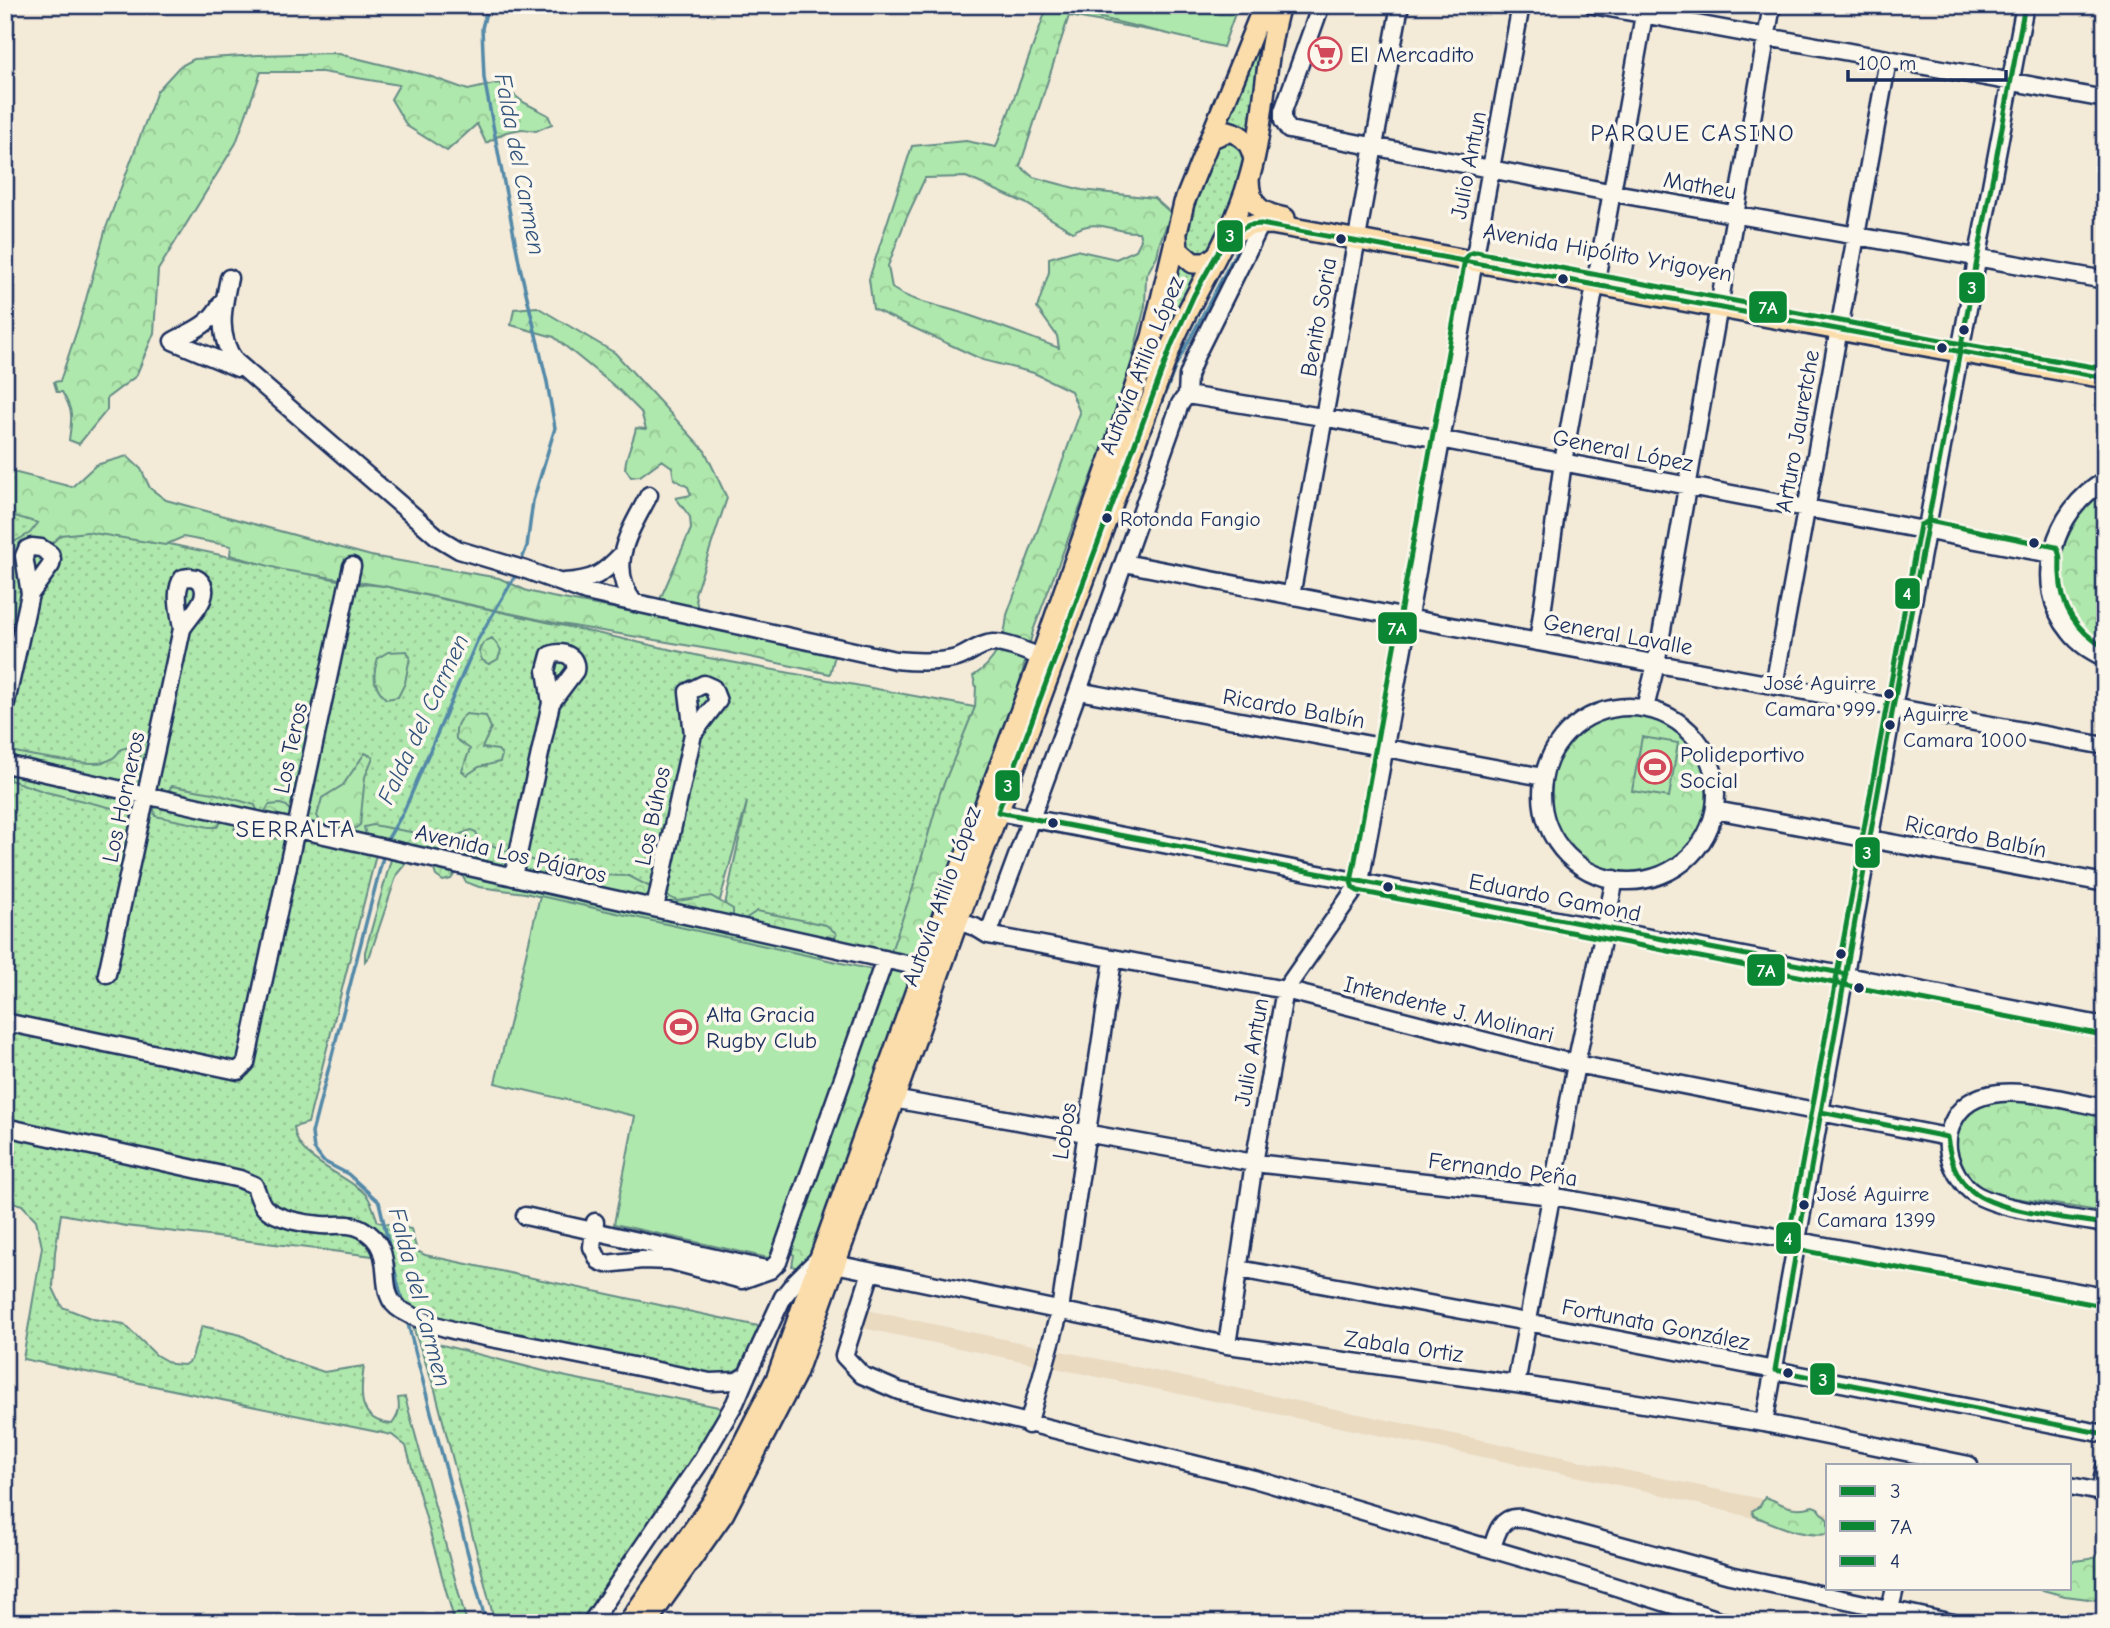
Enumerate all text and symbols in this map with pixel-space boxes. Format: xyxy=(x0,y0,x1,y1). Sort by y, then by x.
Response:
supermarket icon: El Mercadito xyxy=(1306,35,1344,73)
scale bar xyxy=(1848,38,2005,82)
place label: El Mercadito xyxy=(1350,41,1474,68)
text: 100 m xyxy=(1858,51,1916,75)
water label: Falda del Carmen xyxy=(489,71,551,257)
street label: Julio Antun xyxy=(1445,109,1492,221)
district label: PARQUE CASINO xyxy=(1590,119,1796,147)
street label: Matheu xyxy=(1661,166,1738,205)
street label: Avenida Hipólito Yrigoyen xyxy=(1481,217,1735,288)
line badge: 3 xyxy=(1216,219,1244,253)
text: 3 xyxy=(1225,225,1235,247)
unlabelled marker xyxy=(1334,232,1348,246)
street label: Benito Soria xyxy=(1295,255,1342,379)
line badge: 3 xyxy=(1958,271,1986,304)
street label: Autovía Atilio López xyxy=(1093,272,1189,458)
unlabelled marker xyxy=(1556,272,1570,286)
text: 3 xyxy=(1967,277,1977,299)
line badge: 7A xyxy=(1748,290,1788,324)
text: 7A xyxy=(1758,297,1778,319)
unlabelled marker xyxy=(1957,323,1971,337)
unlabelled marker xyxy=(1935,341,1949,355)
street label: Arturo Jauretche xyxy=(1770,348,1825,514)
street label: General López xyxy=(1550,424,1695,477)
place label: Rotonda Fangio xyxy=(1120,507,1261,531)
marker: Rotonda Fangio xyxy=(1100,511,1114,525)
unlabelled marker xyxy=(2027,536,2041,550)
line badge: 4 xyxy=(1894,577,1921,610)
text: 4 xyxy=(1903,583,1912,605)
street label: General Lavalle xyxy=(1541,608,1695,661)
line badge: 7A xyxy=(1377,611,1418,645)
text: 7A xyxy=(1387,618,1407,640)
water label: Falda del Carmen xyxy=(371,630,475,808)
place label: José Aguirre Camara 999 xyxy=(1764,671,1876,721)
street label: Ricardo Balbín xyxy=(1221,683,1367,734)
marker: José Aguirre Camara 999 xyxy=(1882,687,1896,701)
street label: Los Teros xyxy=(268,700,313,796)
place label: Aguirre Camara 1000 xyxy=(1903,702,2027,752)
marker: Aguirre Camara 1000 xyxy=(1883,718,1897,732)
street label: Los Horneros xyxy=(96,729,151,865)
place label: Polideportivo Social xyxy=(1680,741,1805,794)
sports icon: Polideportivo Social xyxy=(1636,748,1674,786)
street label: Los Búhos xyxy=(629,764,676,868)
line badge: 3 xyxy=(994,769,1021,802)
text: 3 xyxy=(1003,775,1013,797)
street label: Autovía Atilio López xyxy=(896,802,987,990)
street label: Ricardo Balbín xyxy=(1903,810,2049,863)
district label: SERRALTA xyxy=(236,815,356,843)
unlabelled marker xyxy=(1046,816,1060,830)
street label: Avenida Los Pájaros xyxy=(413,818,609,889)
line badge: 3 xyxy=(1854,836,1881,869)
text: 3 xyxy=(1862,842,1872,864)
street label: Eduardo Gamond xyxy=(1467,868,1643,927)
unlabelled marker xyxy=(1381,880,1395,894)
unlabelled marker xyxy=(1834,947,1848,961)
line badge: 7A xyxy=(1746,953,1786,987)
text: 7A xyxy=(1756,960,1776,982)
street label: Intendente J. Molinari xyxy=(1341,970,1557,1049)
unlabelled marker xyxy=(1852,981,1866,995)
street label: Julio Antun xyxy=(1229,996,1274,1108)
place label: Alta Gracia Rugby Club xyxy=(706,1001,817,1054)
sports icon: Alta Gracia Rugby Club xyxy=(662,1008,700,1046)
street label: Lobos xyxy=(1047,1101,1082,1161)
street label: Fernando Peña xyxy=(1427,1147,1579,1192)
place label: José Aguirre Camara 1399 xyxy=(1817,1182,1936,1232)
marker: José Aguirre Camara 1399 xyxy=(1797,1198,1811,1212)
water label: Falda del Carmen xyxy=(383,1204,457,1390)
line badge: 4 xyxy=(1775,1221,1802,1255)
text: 4 xyxy=(1784,1228,1793,1250)
street label: Fortunata González xyxy=(1560,1293,1752,1356)
street label: Zabala Ortiz xyxy=(1343,1325,1465,1368)
line badge: 3 xyxy=(1809,1362,1836,1396)
unlabelled marker xyxy=(1781,1366,1795,1380)
text: 3 xyxy=(1818,1369,1828,1391)
legend xyxy=(1826,1464,2072,1590)
text: 3 xyxy=(1890,1479,1901,1503)
text: 7A xyxy=(1890,1515,1912,1539)
text: 4 xyxy=(1890,1549,1900,1573)

